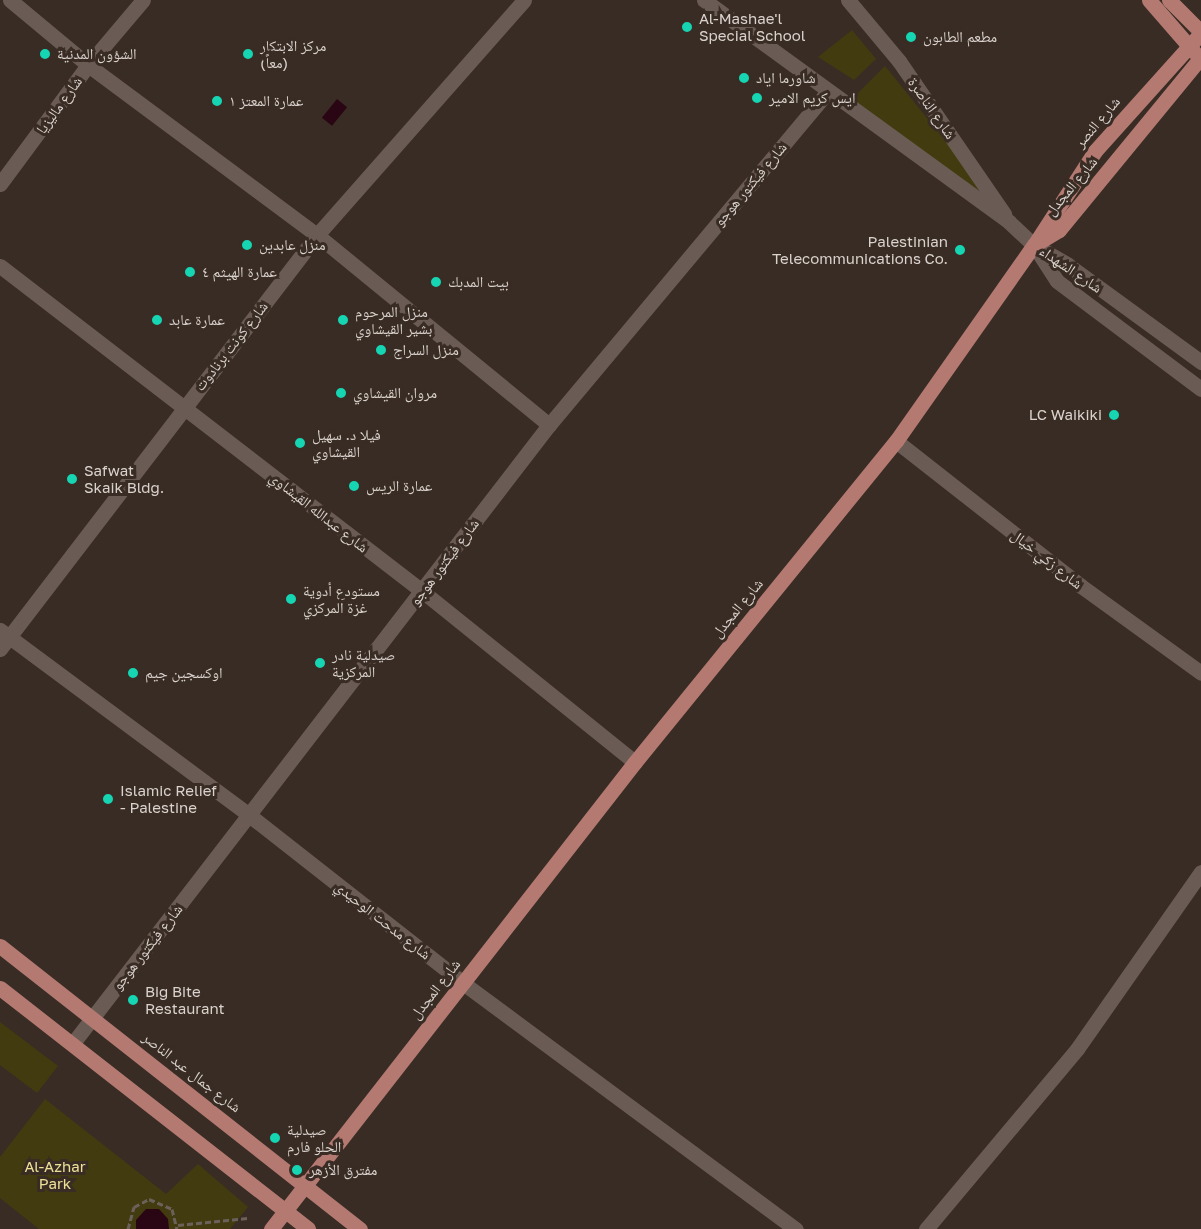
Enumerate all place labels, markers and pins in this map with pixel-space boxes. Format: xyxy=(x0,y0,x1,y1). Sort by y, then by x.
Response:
place label: Al-Mashae'l Special School xyxy=(699,9,806,44)
marker: Al-Mashae'l Special School xyxy=(680,20,694,34)
place label: مطعم الطابون xyxy=(923,28,997,46)
marker: مطعم الطابون xyxy=(904,30,918,44)
place label: مركز الابتكار (معاً) xyxy=(260,36,326,71)
place label: الشؤون المدنية xyxy=(57,45,137,63)
marker: الشؤون المدنية xyxy=(38,47,52,61)
marker: مركز الابتكار (معاً) xyxy=(241,47,255,61)
place label: شاورما اياد xyxy=(756,69,816,87)
marker: شاورما اياد xyxy=(737,71,751,85)
place label: ايس كريم الامير xyxy=(769,89,855,107)
marker: ايس كريم الامير xyxy=(750,91,764,105)
place label: عمارة المعتز ١ xyxy=(229,92,303,110)
marker: عمارة المعتز ١ xyxy=(210,94,224,108)
place label: Palestinian Telecommunications Co. xyxy=(772,232,948,267)
place label: منزل عابدين xyxy=(259,236,325,254)
marker: منزل عابدين xyxy=(240,238,254,252)
marker: Palestinian Telecommunications Co. xyxy=(953,243,967,257)
place label: عمارة الهيثم ٤ xyxy=(202,263,277,281)
marker: عمارة الهيثم ٤ xyxy=(183,265,197,279)
place label: بيت المدبك xyxy=(448,273,509,291)
marker: بيت المدبك xyxy=(429,275,443,289)
place label: منزل المرحوم بشير القيشاوي xyxy=(355,302,432,337)
place label: عمارة عابد xyxy=(169,311,225,329)
marker: عمارة عابد xyxy=(150,313,164,327)
marker: منزل المرحوم بشير القيشاوي xyxy=(336,313,350,327)
place label: منزل السراج xyxy=(393,341,459,359)
marker: منزل السراج xyxy=(374,343,388,357)
place label: مروان القيشاوي xyxy=(353,384,437,402)
marker: مروان القيشاوي xyxy=(334,386,348,400)
place label: LC Waikiki xyxy=(1029,406,1102,424)
marker: LC Waikiki xyxy=(1107,408,1121,422)
place label: فيلا د. سهيل القيشاوي xyxy=(312,425,381,460)
marker: فيلا د. سهيل القيشاوي xyxy=(293,436,307,450)
place label: Safwat Skaik Bldg. xyxy=(84,461,164,496)
marker: Safwat Skaik Bldg. xyxy=(65,472,79,486)
place label: عمارة الريس xyxy=(366,477,432,495)
marker: عمارة الريس xyxy=(347,479,361,493)
place label: مستودع أدوية غزة المركزي xyxy=(303,581,380,616)
marker: مستودع أدوية غزة المركزي xyxy=(284,592,298,606)
place label: صيدلية نادر المركزية xyxy=(332,645,395,680)
marker: صيدلية نادر المركزية xyxy=(313,656,327,670)
place label: اوكسجين جيم xyxy=(145,664,223,682)
marker: اوكسجين جيم xyxy=(126,666,140,680)
place label: Islamic Relief - Palestine xyxy=(120,781,217,816)
marker: Islamic Relief - Palestine xyxy=(101,792,115,806)
place label: Big Bite Restaurant xyxy=(145,982,224,1017)
marker: Big Bite Restaurant xyxy=(126,993,140,1007)
place label: صيدلية الحلو فارم xyxy=(287,1120,341,1155)
marker: صيدلية الحلو فارم xyxy=(268,1131,282,1145)
place label: مفترق الأزهر xyxy=(309,1161,377,1179)
marker: مفترق الأزهر xyxy=(290,1163,304,1177)

